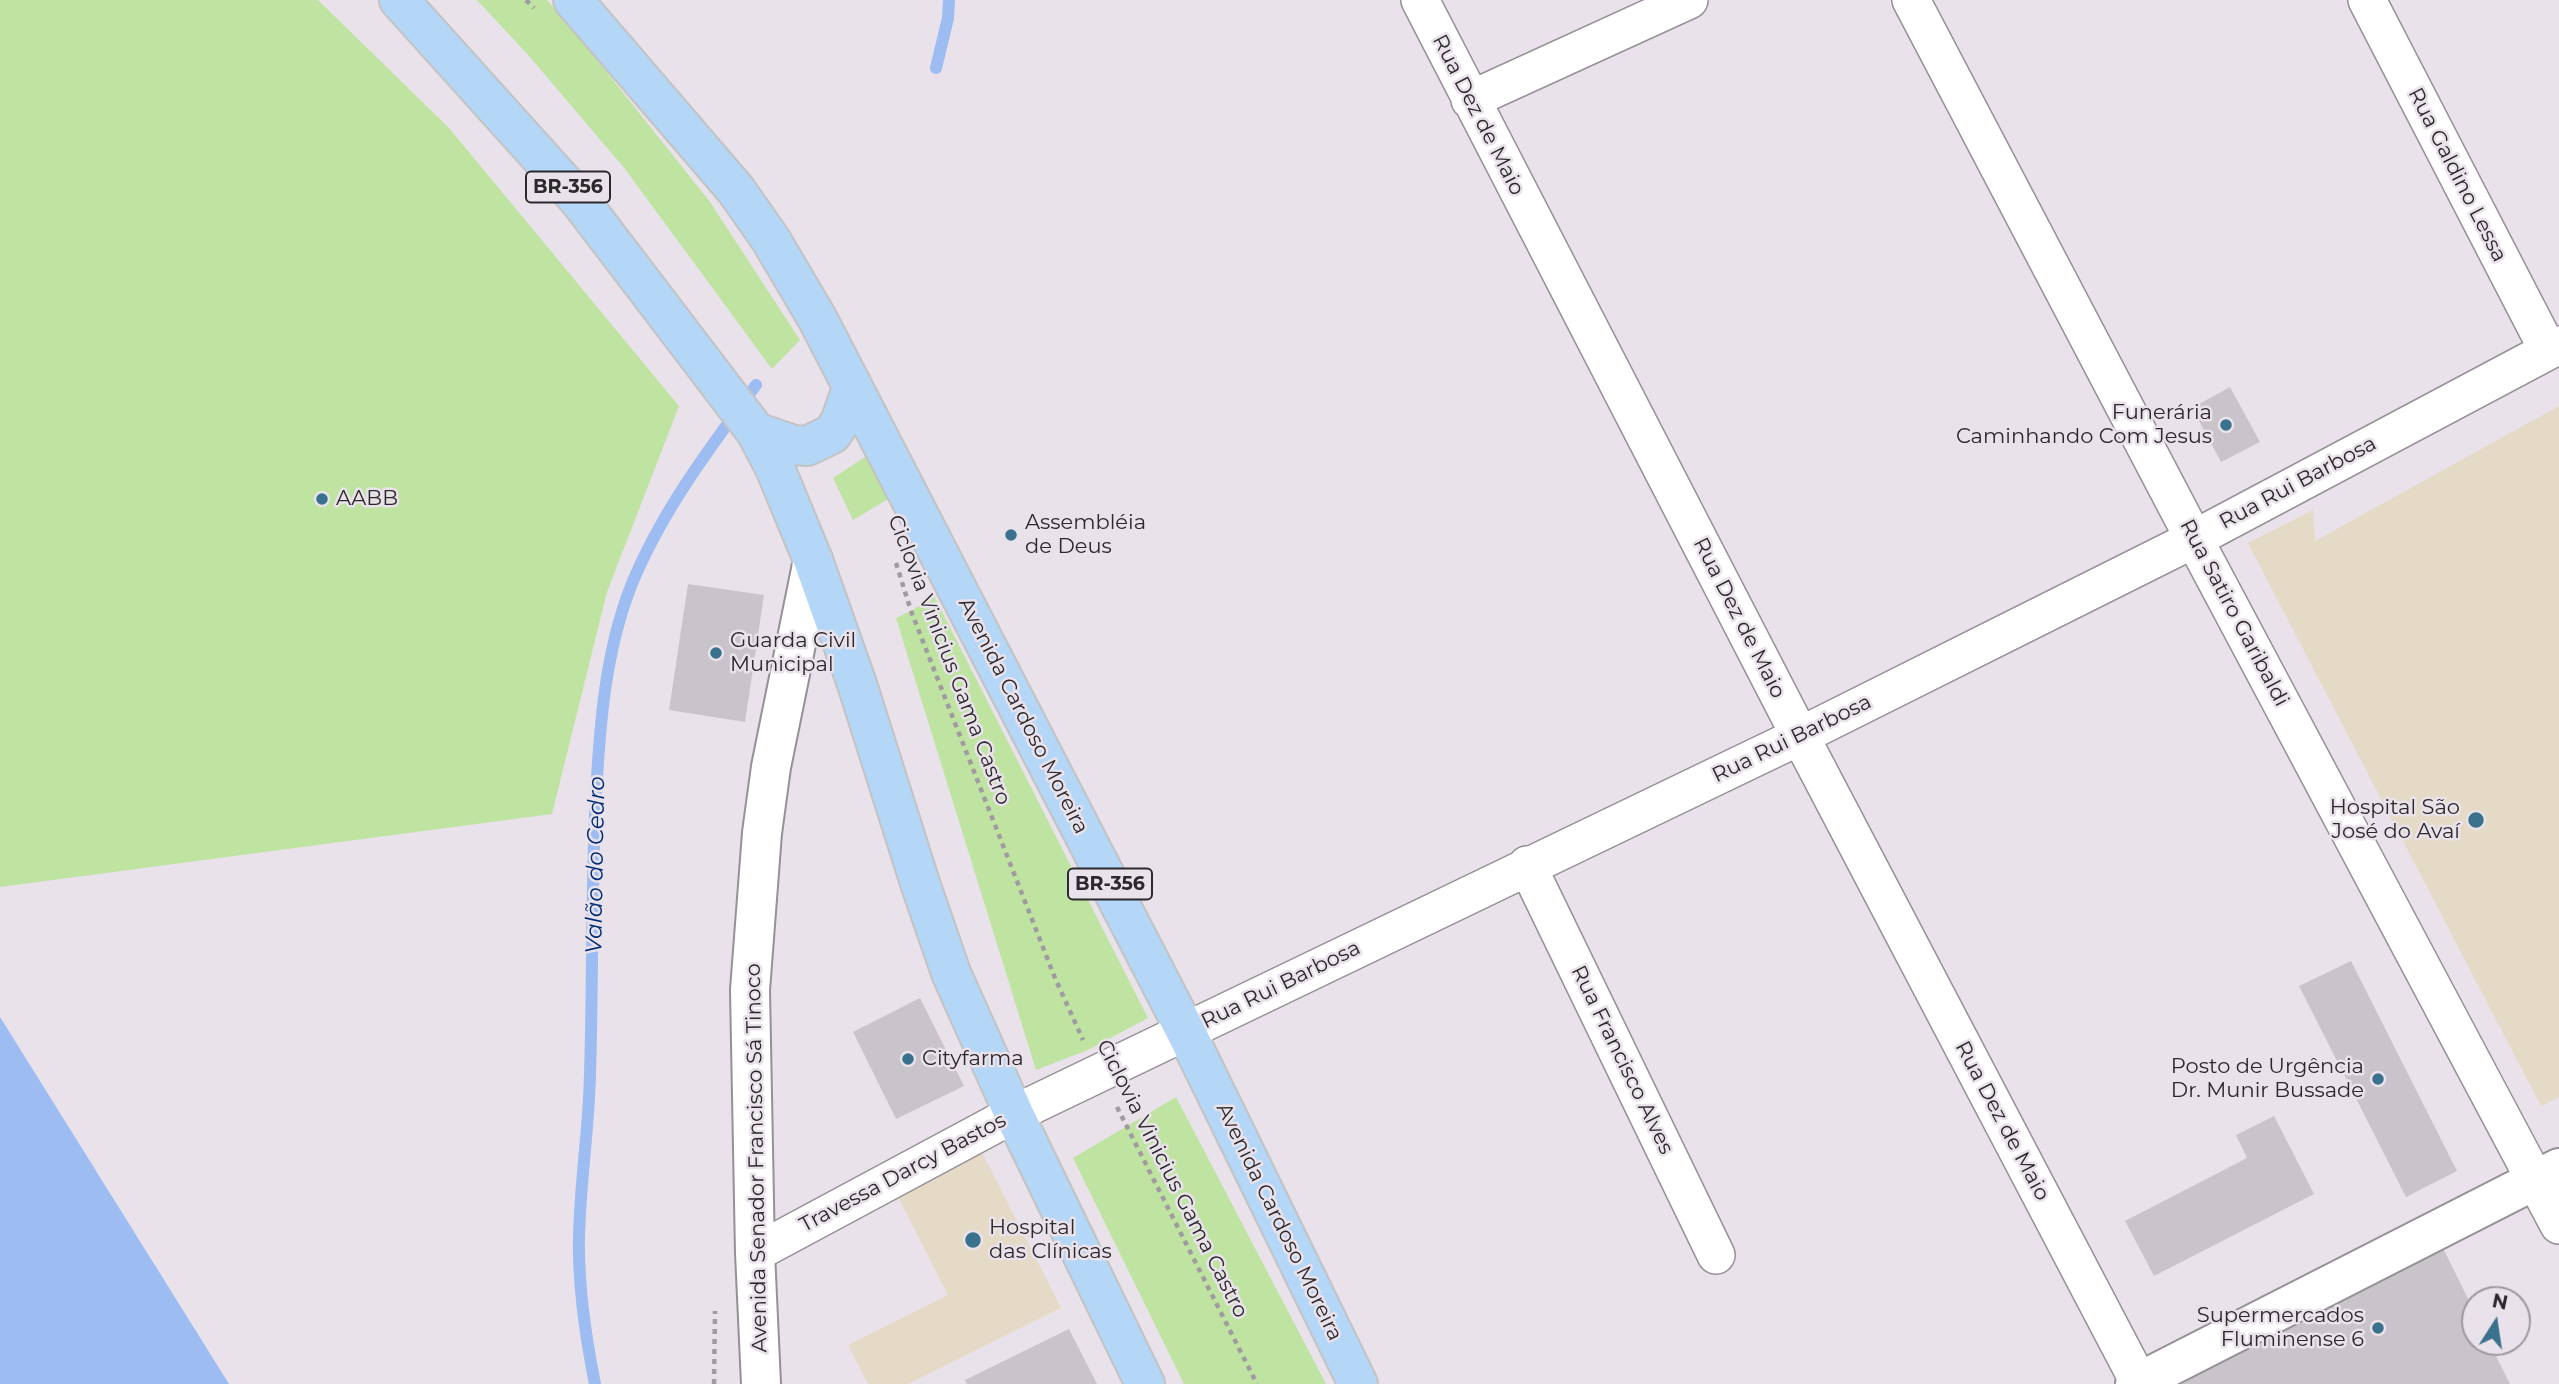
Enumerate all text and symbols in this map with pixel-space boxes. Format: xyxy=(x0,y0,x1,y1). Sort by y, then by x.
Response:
street label: Rua Dez de Maio xyxy=(1427,30,1529,200)
street label: Rua Galdino Lessa xyxy=(2402,84,2512,266)
road number: BR-356 xyxy=(526,172,610,202)
place label: Funerária Caminhando Com Jesus xyxy=(1956,400,2212,450)
marker: Funerária Caminhando Com Jesus xyxy=(2218,417,2234,433)
street label: Rua Rui Barbosa xyxy=(2215,431,2381,535)
place label: AABB xyxy=(336,486,398,512)
marker: AABB xyxy=(314,491,330,507)
place label: Assembléia de Deus xyxy=(1025,510,1146,560)
street label: Ciclovia Vinicius Gama Castro xyxy=(882,511,1016,809)
street label: Rua Satiro Garibaldi xyxy=(2174,515,2294,711)
marker: Assembléia de Deus xyxy=(1003,527,1019,543)
street label: Rua Dez de Maio xyxy=(1688,533,1790,703)
street label: Avenida Cardoso Moreira xyxy=(952,594,1094,838)
place label: Guarda Civil Municipal xyxy=(730,628,856,678)
marker: Guarda Civil Municipal xyxy=(708,645,724,661)
street label: Rua Rui Barbosa xyxy=(1708,690,1876,788)
water label: Valão do Cedro xyxy=(581,776,611,954)
place label: Hospital São José do Avaí xyxy=(2330,795,2460,845)
marker: Hospital São José do Avaí xyxy=(2466,810,2486,830)
road number: BR-356 xyxy=(1068,869,1152,900)
street label: Rua Rui Barbosa xyxy=(1197,936,1365,1034)
street label: Rua Francisco Alves xyxy=(1565,961,1679,1159)
street label: Avenida Senador Francisco Sá Tinoco xyxy=(741,963,773,1353)
street label: Ciclovia Vinicius Gama Castro xyxy=(1091,1036,1253,1322)
street label: Rua Dez de Maio xyxy=(1949,1037,2055,1205)
place label: Cityfarma xyxy=(922,1046,1024,1072)
marker: Cityfarma xyxy=(900,1051,916,1067)
place label: Posto de Urgência Dr. Munir Bussade xyxy=(2171,1054,2364,1104)
marker: Posto de Urgência Dr. Munir Bussade xyxy=(2370,1071,2386,1087)
street label: Avenida Cardoso Moreira xyxy=(1210,1099,1348,1345)
street label: Travessa Darcy Bastos xyxy=(795,1108,1011,1238)
place label: Hospital das Clínicas xyxy=(989,1215,1112,1265)
marker: Hospital das Clínicas xyxy=(963,1230,983,1250)
north arrow xyxy=(2461,1286,2531,1356)
text: N xyxy=(2490,1289,2510,1315)
place label: Supermercados Fluminense 6 xyxy=(2197,1303,2364,1353)
marker: Supermercados Fluminense 6 xyxy=(2370,1320,2386,1336)

